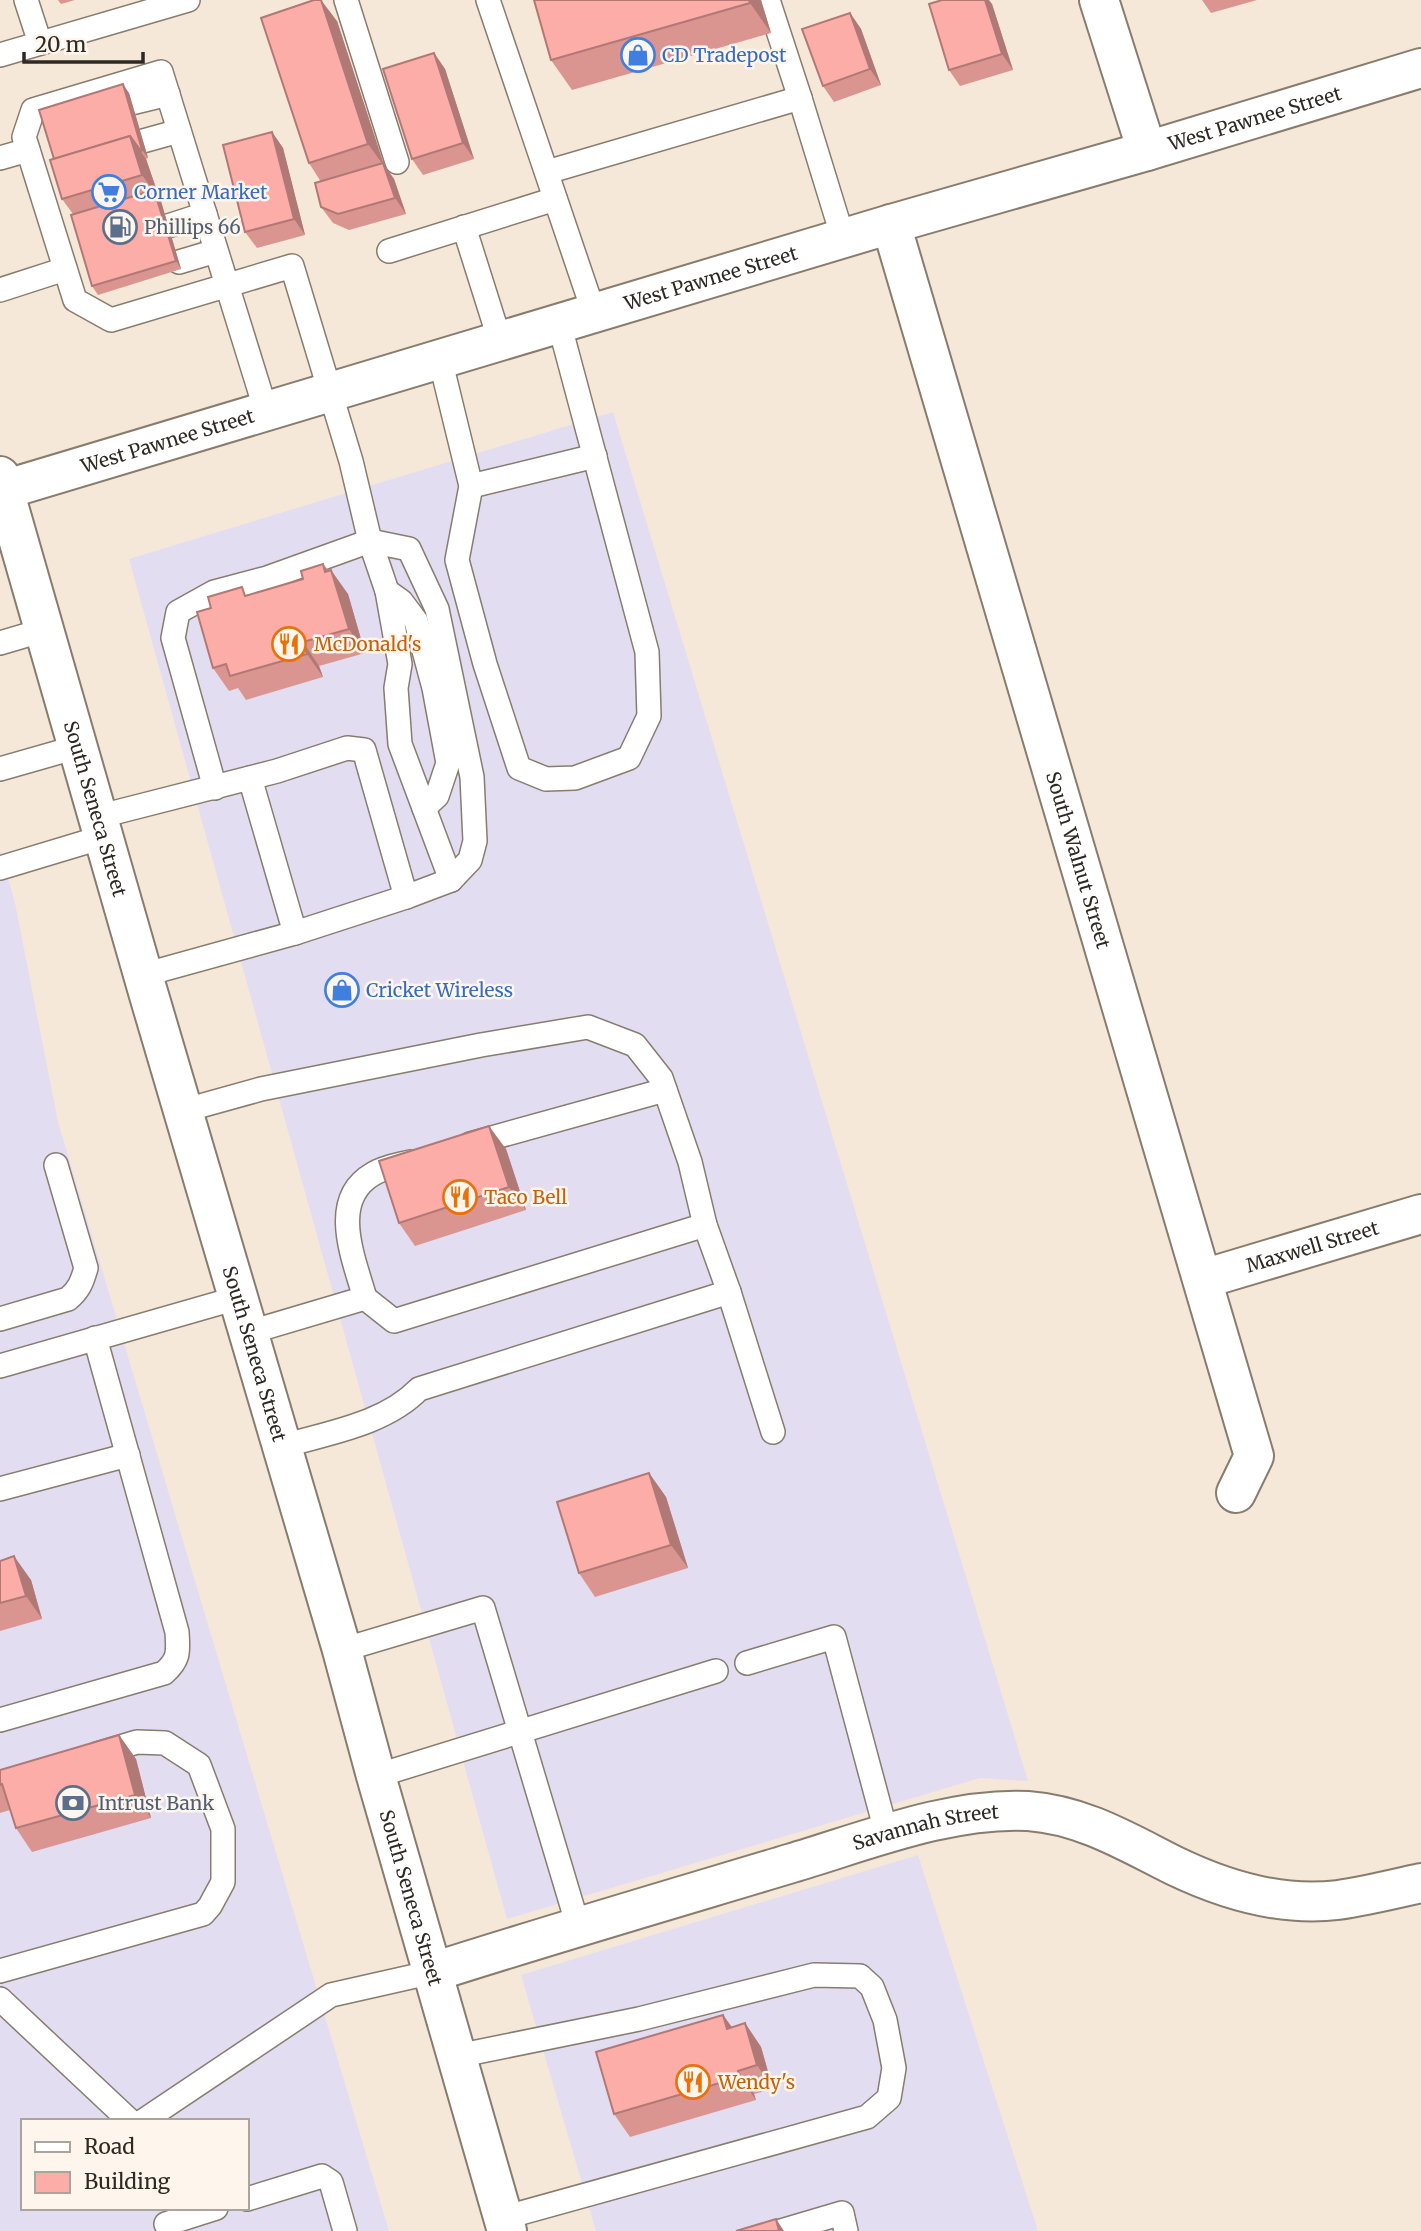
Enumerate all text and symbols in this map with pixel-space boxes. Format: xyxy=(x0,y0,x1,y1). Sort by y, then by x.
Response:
scale bar xyxy=(24,21,144,65)
text: 20 m xyxy=(35,31,87,58)
shop icon: CD Tradepost xyxy=(619,36,657,74)
place label: CD Tradepost xyxy=(662,43,787,67)
street label: West Pawnee Street xyxy=(1164,81,1345,156)
supermarket icon: Corner Market xyxy=(90,173,128,211)
place label: Corner Market xyxy=(134,180,268,204)
fuel station icon: Phillips 66 xyxy=(101,208,139,246)
place label: Phillips 66 xyxy=(144,215,241,239)
street label: West Pawnee Street xyxy=(620,241,801,316)
street label: West Pawnee Street xyxy=(77,403,258,478)
restaurant icon: McDonald's xyxy=(270,625,308,663)
place label: McDonald's xyxy=(314,632,421,656)
street label: South Seneca Street xyxy=(59,718,132,900)
street label: South Walnut Street xyxy=(1041,769,1116,952)
shop icon: Cricket Wireless xyxy=(323,971,361,1009)
place label: Cricket Wireless xyxy=(366,978,513,1002)
restaurant icon: Taco Bell xyxy=(441,1178,479,1216)
place label: Taco Bell xyxy=(484,1185,567,1209)
street label: Maxwell Street xyxy=(1243,1215,1382,1278)
street label: South Seneca Street xyxy=(217,1263,292,1445)
bank icon: Intrust Bank xyxy=(54,1784,92,1822)
place label: Intrust Bank xyxy=(98,1791,214,1815)
street label: Savannah Street xyxy=(850,1799,1000,1855)
street label: South Seneca Street xyxy=(374,1807,448,1989)
restaurant icon: Wendy's xyxy=(674,2063,712,2101)
place label: Wendy's xyxy=(717,2070,795,2094)
legend xyxy=(21,2119,248,2210)
text: Road xyxy=(84,2133,135,2160)
text: Building xyxy=(84,2168,171,2195)

